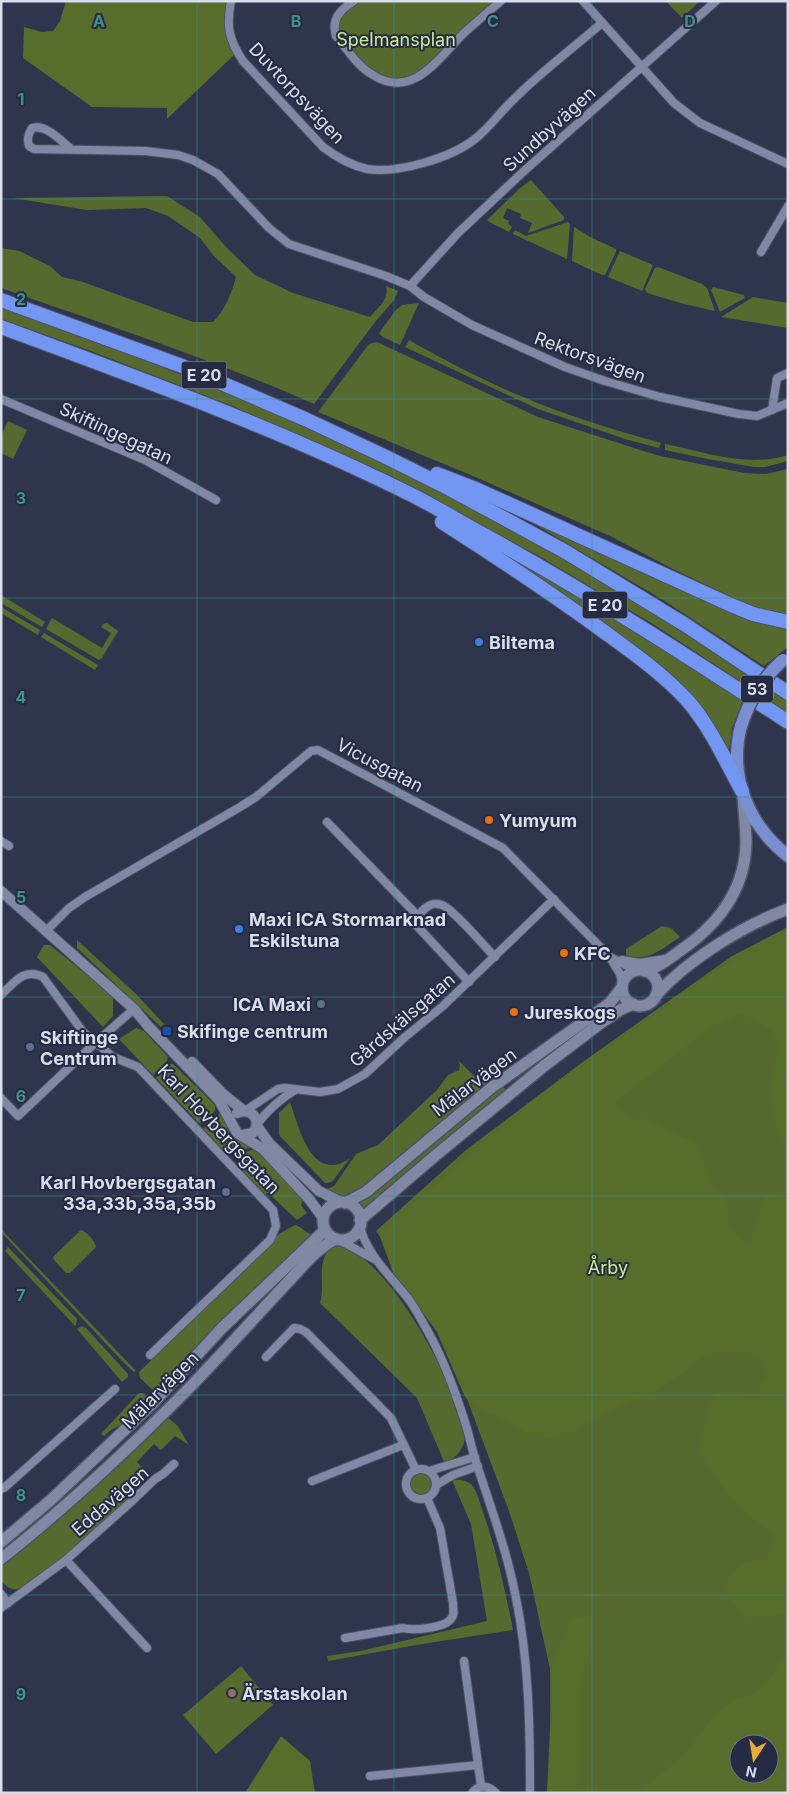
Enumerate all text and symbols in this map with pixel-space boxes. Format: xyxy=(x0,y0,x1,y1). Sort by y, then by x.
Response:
text: A xyxy=(93,11,105,31)
text: B xyxy=(291,11,301,31)
text: C xyxy=(487,11,499,31)
text: D xyxy=(684,11,696,31)
park label: Spelmansplan xyxy=(336,29,456,50)
street label: Duvtorpsvägen xyxy=(245,38,349,148)
street label: Sundbyvägen xyxy=(499,82,599,176)
text: 1 xyxy=(18,89,24,109)
text: 2 xyxy=(16,289,26,309)
street label: Rektorsvägen xyxy=(532,327,648,387)
road number: E 20 xyxy=(182,362,226,388)
street label: Skiftingegatan xyxy=(56,398,176,468)
text: 3 xyxy=(16,488,26,508)
road number: E 20 xyxy=(582,592,628,618)
place label: Biltema xyxy=(489,632,555,653)
marker: Biltema xyxy=(473,636,485,648)
road number: 53 xyxy=(741,676,773,702)
text: 4 xyxy=(16,687,27,707)
street label: Vicusgatan xyxy=(333,733,427,797)
place label: Yumyum xyxy=(499,810,577,831)
marker: Yumyum xyxy=(483,814,495,826)
text: 5 xyxy=(16,887,26,907)
place label: Maxi ICA Stormarknad Eskilstuna xyxy=(249,909,446,951)
marker: Maxi ICA Stormarknad Eskilstuna xyxy=(233,923,245,935)
place label: KFC xyxy=(574,943,611,964)
marker: KFC xyxy=(558,947,570,959)
street label: Gårdskälsgatan xyxy=(345,969,459,1071)
place label: ICA Maxi xyxy=(233,994,311,1015)
marker: ICA Maxi xyxy=(315,998,327,1010)
place label: Jureskogs xyxy=(524,1002,616,1023)
marker: Jureskogs xyxy=(508,1006,520,1018)
place label: Skifinge centrum xyxy=(177,1021,328,1042)
marker: Skifinge centrum xyxy=(161,1025,173,1037)
place label: Skiftinge Centrum xyxy=(40,1027,119,1069)
marker: Skiftinge Centrum xyxy=(24,1041,36,1053)
street label: Mälarvägen xyxy=(428,1043,520,1121)
street label: Karl Hovbergsgatan xyxy=(154,1060,284,1198)
text: 6 xyxy=(16,1086,26,1106)
place label: Karl Hovbergsgatan 33a,33b,35a,35b xyxy=(40,1172,216,1214)
marker: Karl Hovbergsgatan 33a,33b,35a,35b xyxy=(220,1186,232,1198)
park label: Årby xyxy=(588,1255,628,1278)
text: 7 xyxy=(16,1285,26,1305)
street label: Mälarvägen xyxy=(117,1347,203,1433)
street label: Eddavägen xyxy=(67,1462,153,1540)
text: 8 xyxy=(16,1485,26,1505)
place label: Ärstaskolan xyxy=(242,1683,348,1704)
text: 9 xyxy=(16,1684,26,1704)
marker: Ärstaskolan xyxy=(226,1687,238,1699)
north arrow xyxy=(729,1734,779,1784)
text: N xyxy=(744,1763,758,1782)

